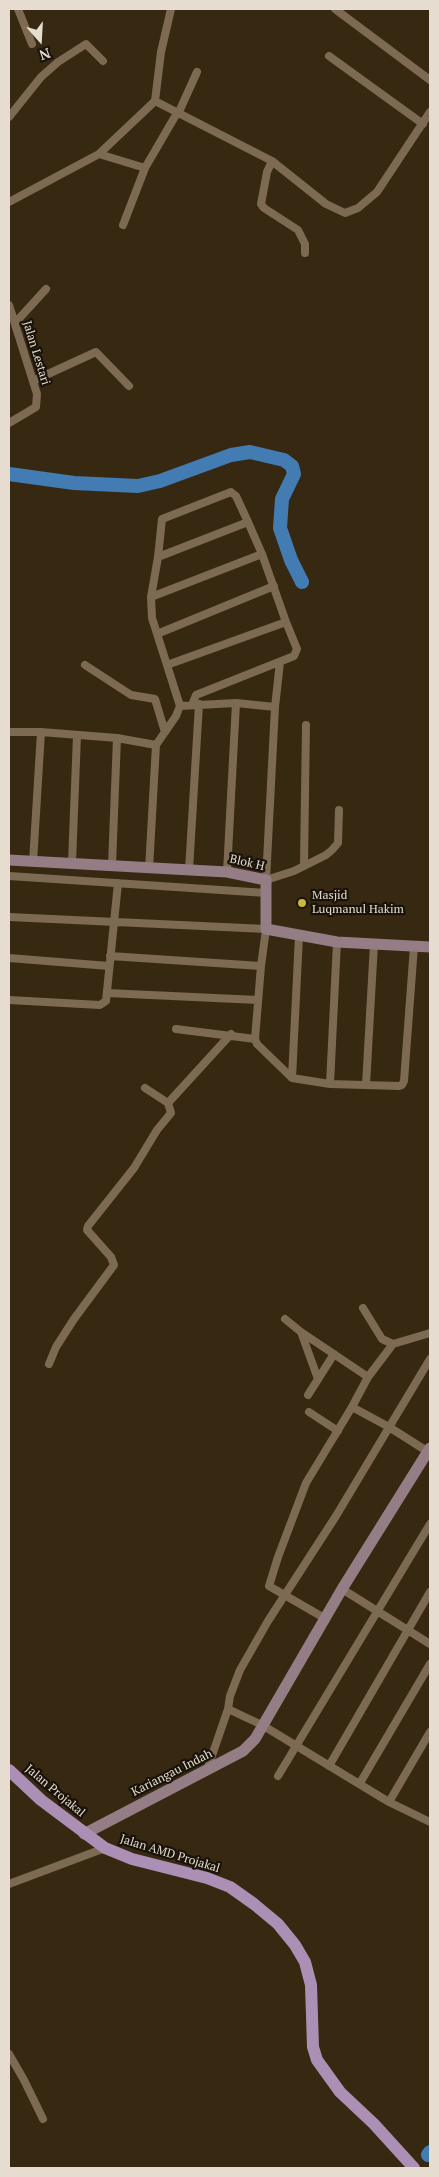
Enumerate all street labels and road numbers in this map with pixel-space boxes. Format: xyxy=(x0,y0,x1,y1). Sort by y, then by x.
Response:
street label: Jalan Lestari xyxy=(19,319,53,387)
street label: Blok H xyxy=(228,852,266,874)
street label: Kariangau Indah xyxy=(129,1746,215,1800)
street label: Jalan Projakal xyxy=(22,1762,88,1820)
street label: Jalan AMD Projakal xyxy=(118,1832,222,1876)

